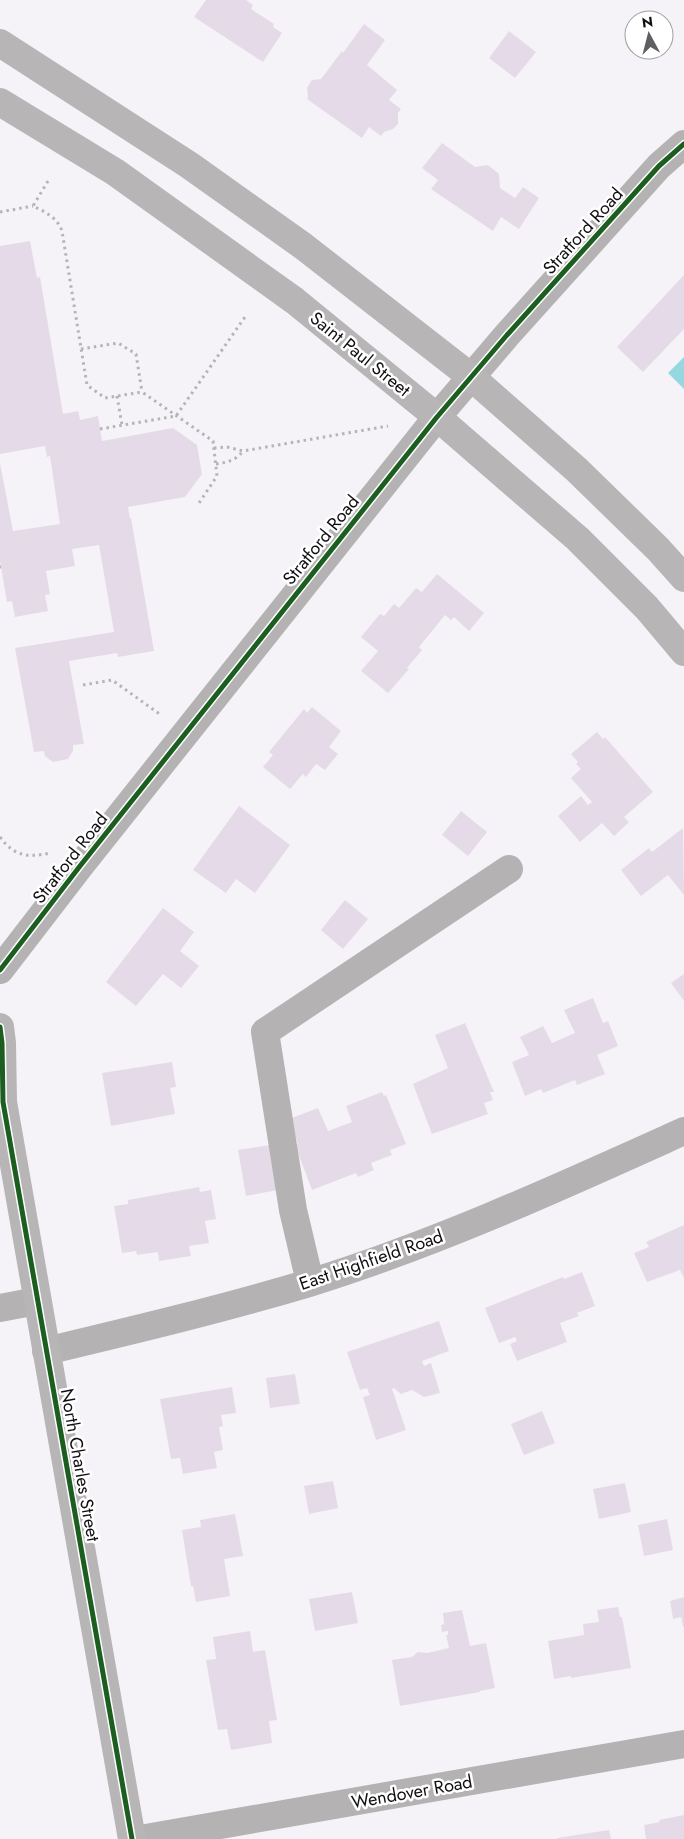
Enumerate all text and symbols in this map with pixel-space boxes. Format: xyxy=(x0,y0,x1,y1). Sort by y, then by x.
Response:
north arrow xyxy=(624,10,674,60)
text: N xyxy=(641,11,654,33)
street label: Stratford Road xyxy=(537,182,629,280)
street label: Saint Paul Street xyxy=(304,305,416,403)
street label: Stratford Road xyxy=(277,489,365,591)
street label: Stratford Road xyxy=(26,807,114,909)
street label: East Highfield Road xyxy=(296,1223,446,1297)
street label: North Charles Street xyxy=(54,1387,106,1544)
street label: Wendover Road xyxy=(350,1769,474,1815)

